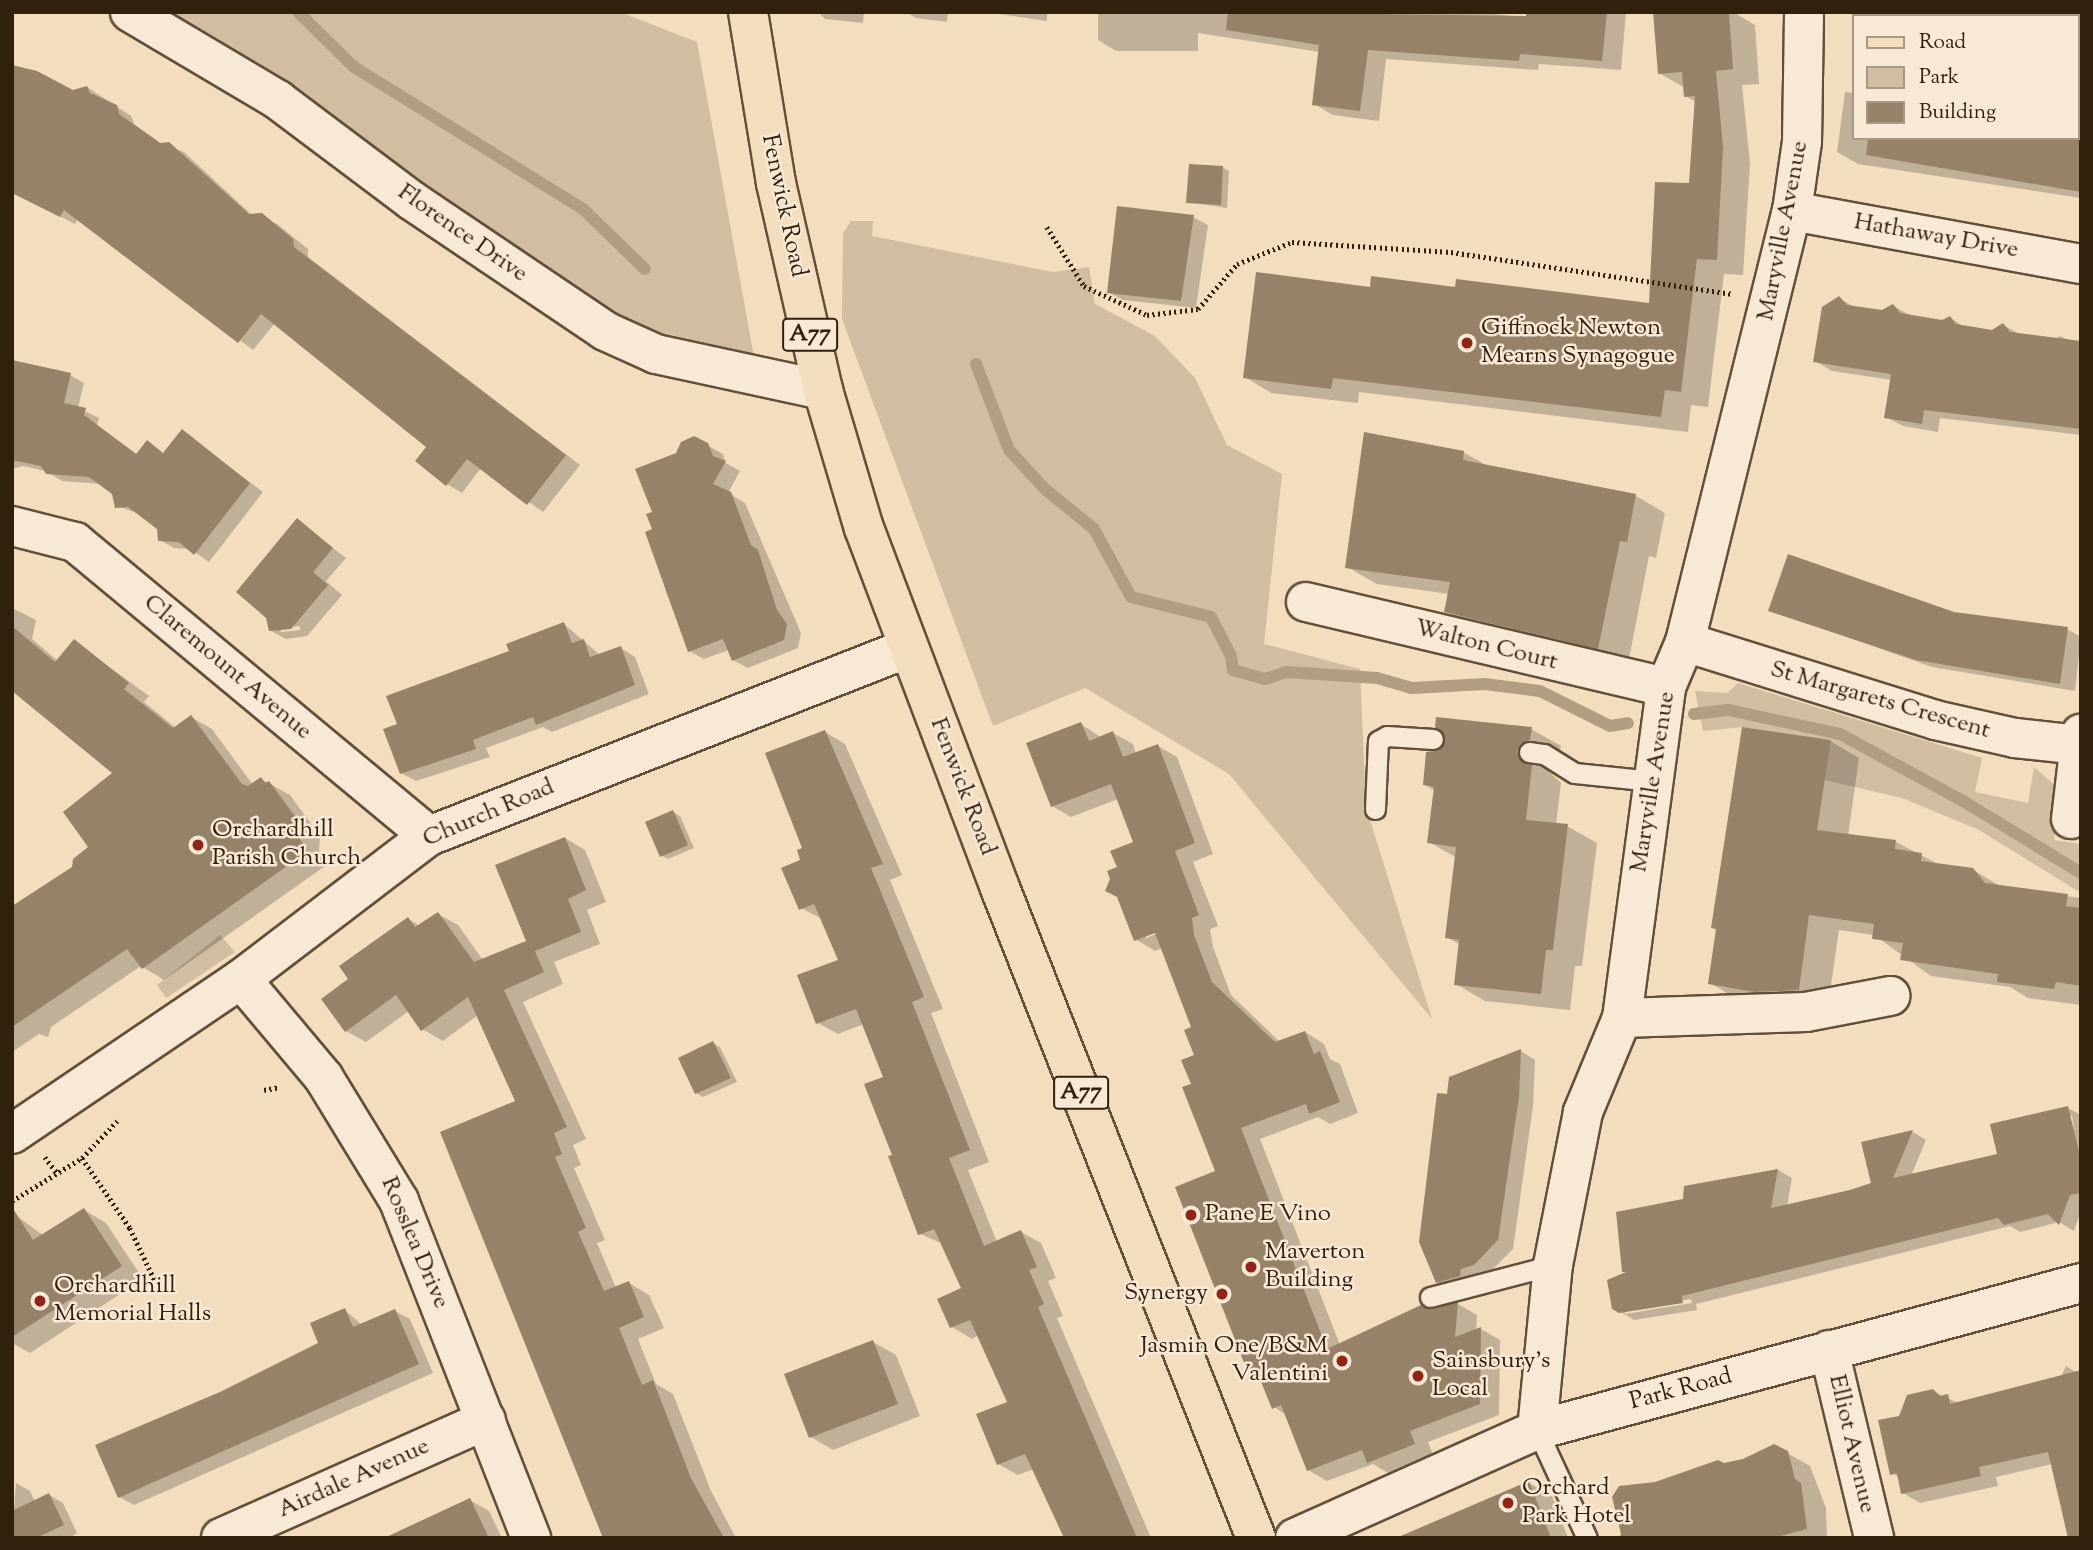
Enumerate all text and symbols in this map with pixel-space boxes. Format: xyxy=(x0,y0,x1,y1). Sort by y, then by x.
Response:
legend xyxy=(1852,14,2079,140)
text: Road xyxy=(1919,28,1966,58)
text: Park xyxy=(1919,63,1959,93)
text: Building xyxy=(1919,98,1996,128)
street label: Fenwick Road xyxy=(754,132,812,280)
street label: Maryville Avenue xyxy=(1752,139,1816,323)
street label: Florence Drive xyxy=(392,179,532,289)
street label: Hathaway Drive xyxy=(1852,208,2020,266)
place label: Giffnock Newton Mearns Synagogue xyxy=(1481,315,1675,371)
road number: A77 xyxy=(782,316,838,354)
marker: Giffnock Newton Mearns Synagogue xyxy=(1459,335,1475,351)
street label: Claremount Avenue xyxy=(137,589,317,747)
street label: Walton Court xyxy=(1412,614,1560,678)
street label: St Margarets Crescent xyxy=(1767,656,1993,746)
street label: Maryville Avenue xyxy=(1625,690,1683,874)
street label: Fenwick Road xyxy=(923,714,1001,860)
street label: Church Road xyxy=(419,773,559,855)
place label: Orchardhill Parish Church xyxy=(212,817,361,873)
marker: Orchardhill Parish Church xyxy=(190,837,206,853)
road number: A77 xyxy=(1053,1074,1109,1112)
street label: Rosslea Drive xyxy=(373,1173,455,1313)
place label: Pane E Vino xyxy=(1205,1201,1331,1229)
marker: Pane E Vino xyxy=(1183,1207,1199,1223)
place label: Maverton Building xyxy=(1265,1239,1365,1295)
marker: Maverton Building xyxy=(1243,1259,1259,1275)
place label: Orchardhill Memorial Halls xyxy=(54,1273,211,1329)
place label: Synergy xyxy=(1124,1280,1208,1308)
marker: Synergy xyxy=(1214,1286,1230,1302)
marker: Orchardhill Memorial Halls xyxy=(32,1293,48,1309)
place label: Jasmin One/B&M Valentini xyxy=(1140,1333,1328,1389)
place label: Sainsbury's Local xyxy=(1432,1348,1551,1404)
marker: Jasmin One/B&M Valentini xyxy=(1334,1353,1350,1369)
street label: Park Road xyxy=(1627,1363,1735,1417)
marker: Sainsbury's Local xyxy=(1410,1368,1426,1384)
street label: Elliot Avenue xyxy=(1821,1372,1881,1516)
street label: Airdale Avenue xyxy=(274,1433,434,1525)
place label: Orchard Park Hotel xyxy=(1522,1475,1631,1531)
marker: Orchard Park Hotel xyxy=(1500,1495,1516,1511)

